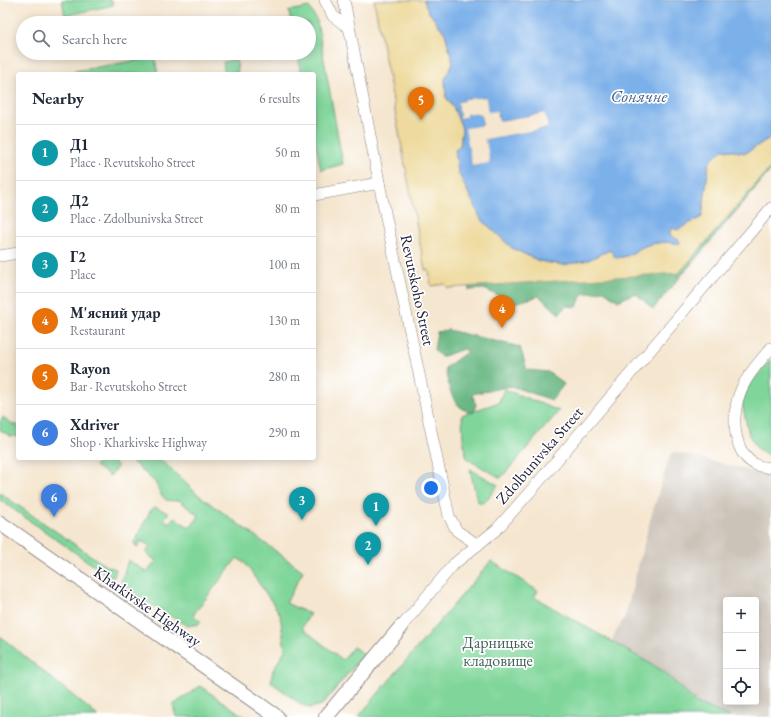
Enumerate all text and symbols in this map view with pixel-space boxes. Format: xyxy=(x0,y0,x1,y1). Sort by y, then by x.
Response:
search box xyxy=(16,16,316,60)
icon: search xyxy=(30,27,52,49)
text: Search here xyxy=(62,29,127,48)
water label: Сонячне xyxy=(611,85,667,107)
text: Nearby xyxy=(32,87,84,109)
pin: 5 xyxy=(408,87,434,120)
text: 6 results xyxy=(259,90,300,107)
text: Д1 xyxy=(70,135,89,154)
text: 1 xyxy=(42,144,48,161)
text: 50 m xyxy=(275,144,300,161)
text: Place · Revutskoho Street xyxy=(70,154,195,171)
text: Д2 xyxy=(70,191,89,210)
text: 2 xyxy=(42,200,48,217)
text: 80 m xyxy=(275,200,300,217)
text: Place · Zdolbunivska Street xyxy=(70,210,203,227)
street label: Revutskoho Street xyxy=(395,233,440,348)
text: Г2 xyxy=(70,247,86,266)
text: 3 xyxy=(42,256,48,273)
text: 100 m xyxy=(269,256,300,273)
text: Place xyxy=(70,266,96,283)
pin: 4 xyxy=(489,295,515,328)
text: М'ясний удар xyxy=(70,303,161,322)
text: 4 xyxy=(42,312,48,329)
text: 130 m xyxy=(269,312,300,329)
text: Restaurant xyxy=(70,322,125,339)
text: Rayon xyxy=(70,359,111,378)
text: 5 xyxy=(42,368,48,385)
text: 280 m xyxy=(269,368,300,385)
text: Bar · Revutskoho Street xyxy=(70,378,187,395)
street label: Zdolbunivska Street xyxy=(491,402,588,509)
text: Xdriver xyxy=(70,415,119,434)
text: 6 xyxy=(42,424,48,441)
text: 290 m xyxy=(269,424,300,441)
text: Shop · Kharkivske Highway xyxy=(70,434,207,451)
your location xyxy=(421,478,441,498)
pin: 6 xyxy=(41,484,67,517)
pin: 3 xyxy=(289,487,315,520)
pin: 1 xyxy=(363,493,389,526)
pin: 2 xyxy=(355,532,381,565)
street label: Kharkivske Highway xyxy=(90,561,207,652)
map controls xyxy=(723,597,759,705)
button: + xyxy=(723,597,759,633)
park label: Дарницьке кладовище xyxy=(463,632,533,671)
button: − xyxy=(723,633,759,669)
button: locate xyxy=(723,669,759,705)

